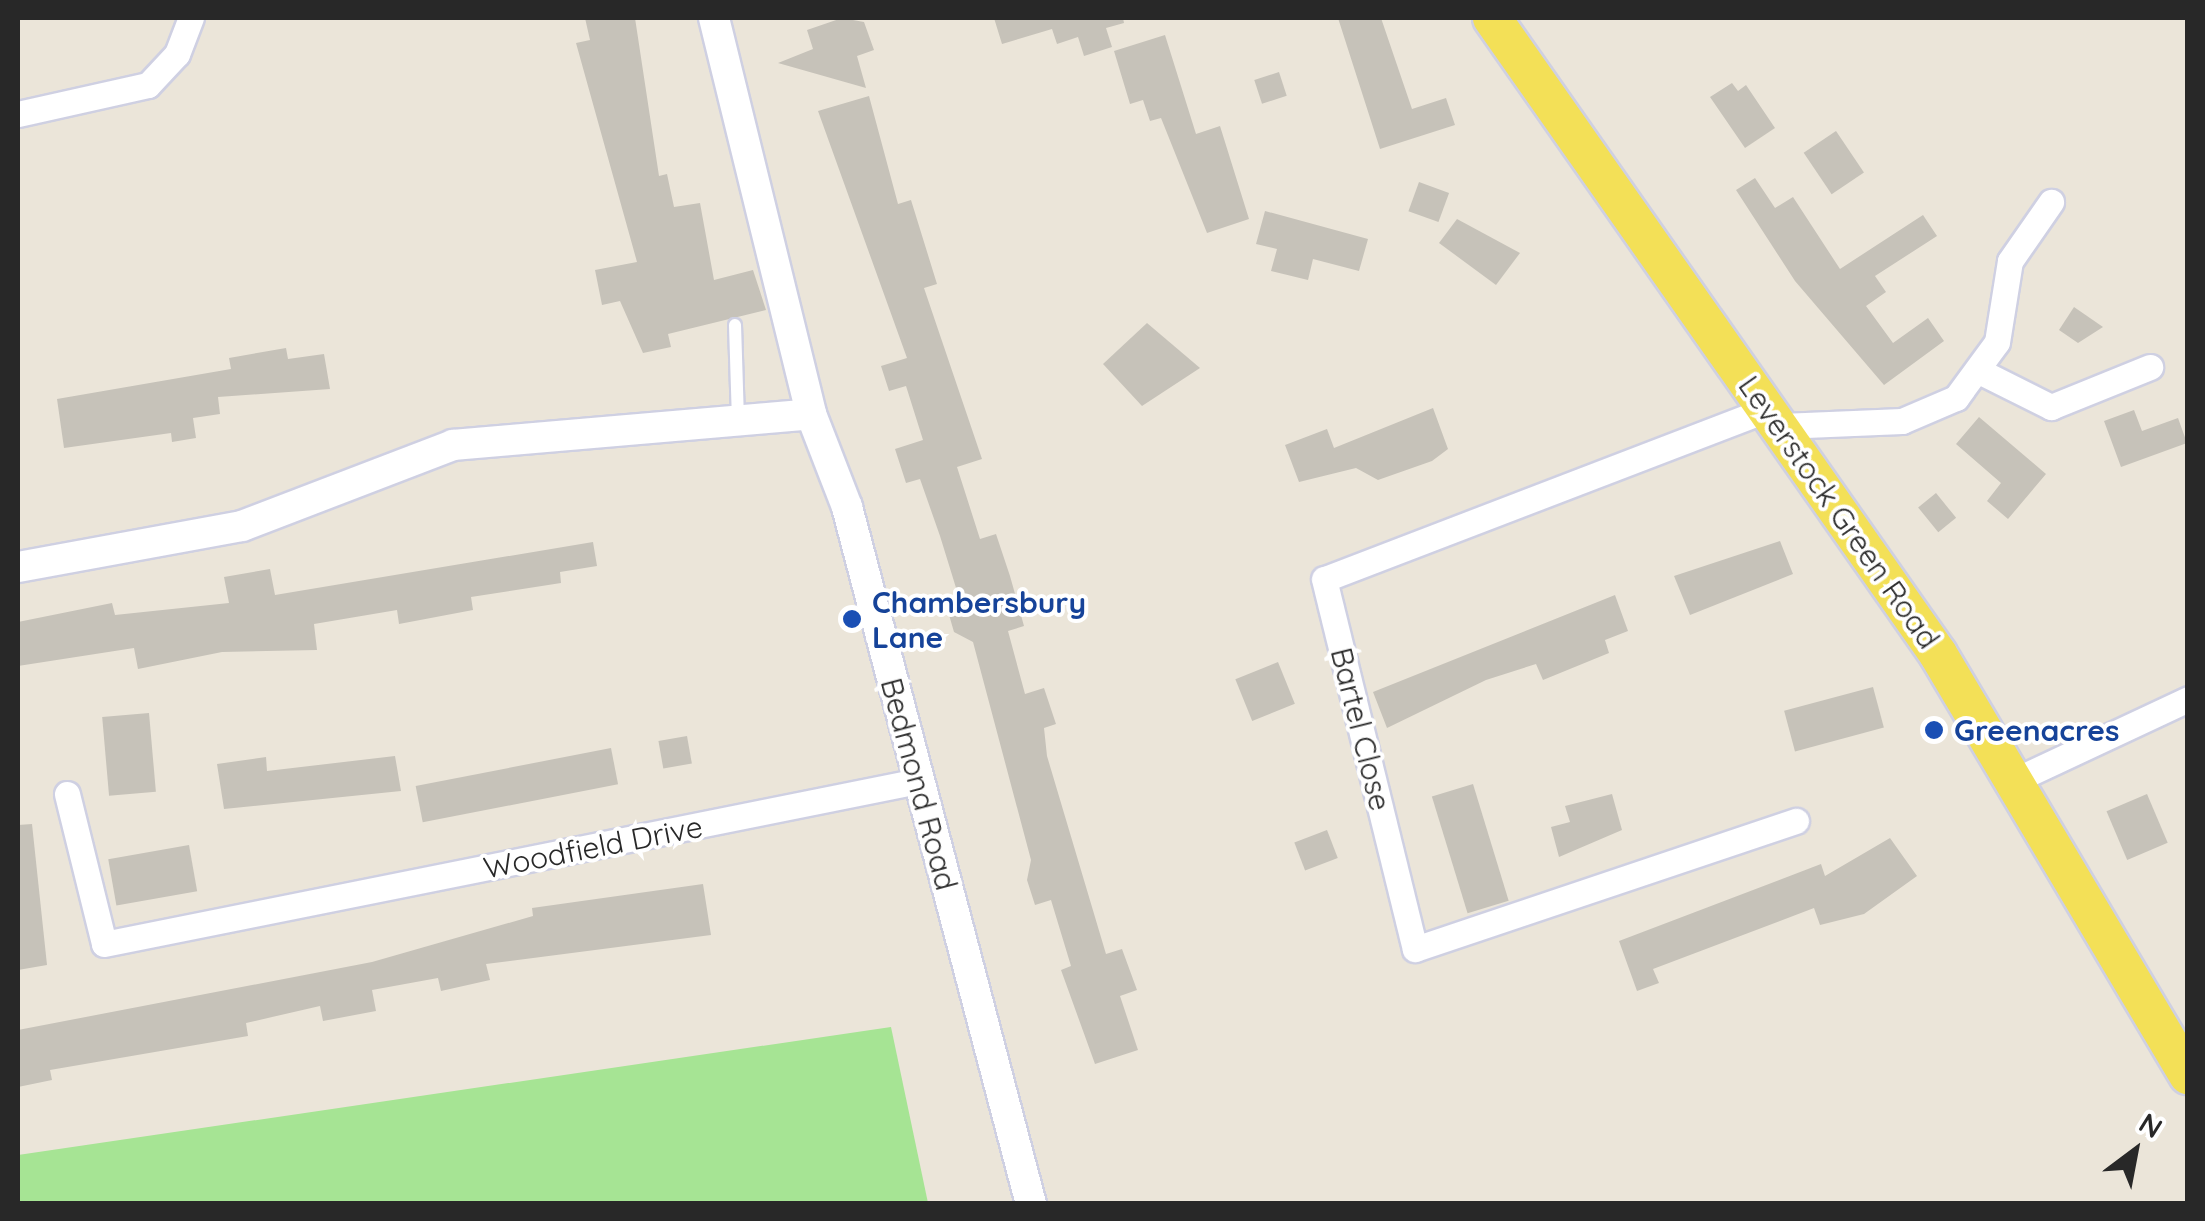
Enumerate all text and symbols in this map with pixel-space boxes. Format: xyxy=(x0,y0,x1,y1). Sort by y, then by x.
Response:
street label: Leverstock Green Road xyxy=(1731,369,1947,655)
place label: Chambersbury Lane xyxy=(872,584,1086,654)
marker: Chambersbury Lane xyxy=(841,608,863,630)
street label: Bartel Close xyxy=(1323,644,1399,814)
street label: Bedmond Road xyxy=(873,674,965,894)
place label: Greenacres xyxy=(1954,712,2119,748)
marker: Greenacres xyxy=(1923,719,1945,741)
street label: Woodfield Drive xyxy=(480,808,706,886)
north arrow xyxy=(2085,1101,2185,1201)
text: N xyxy=(2133,1105,2169,1145)

